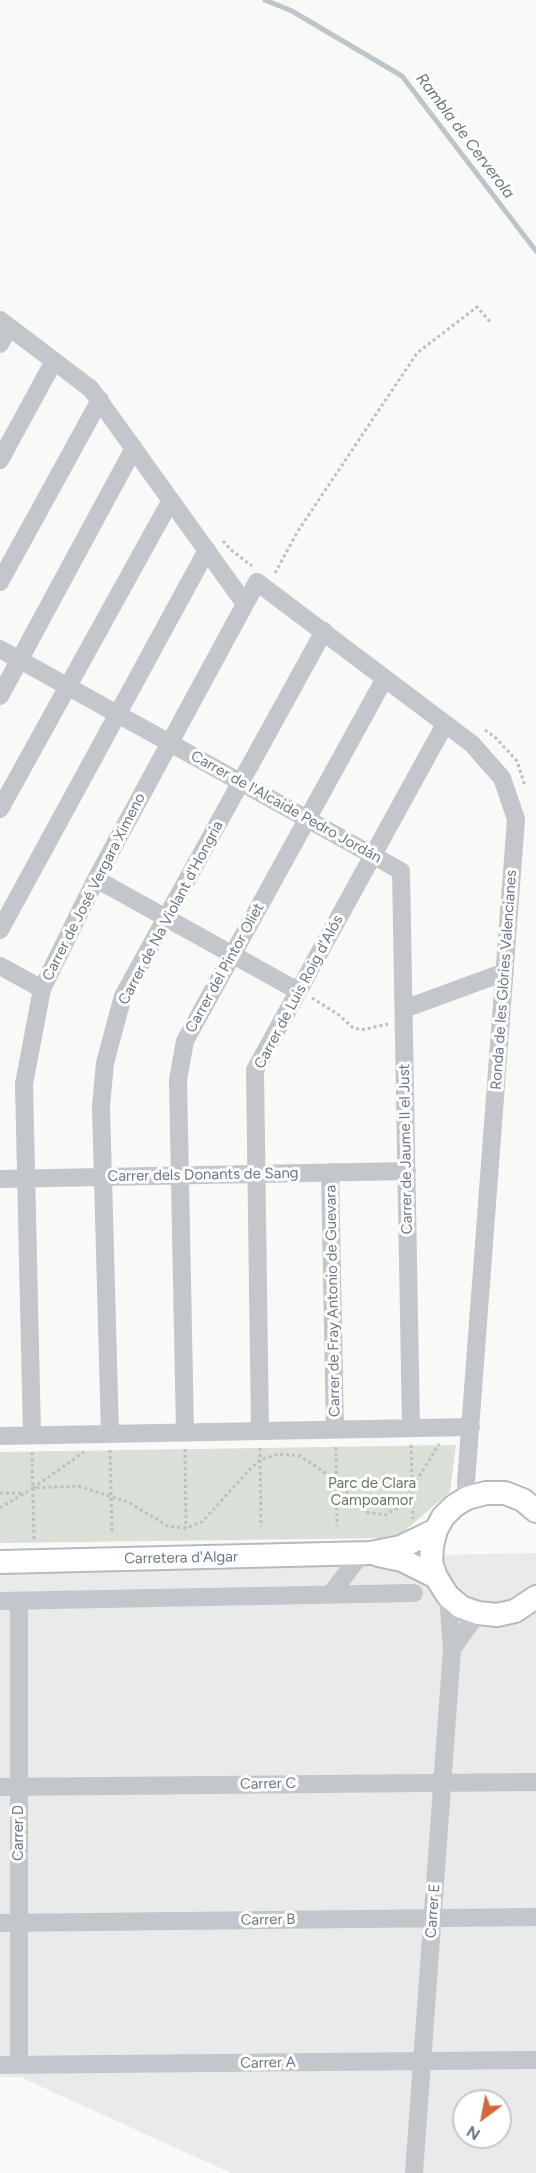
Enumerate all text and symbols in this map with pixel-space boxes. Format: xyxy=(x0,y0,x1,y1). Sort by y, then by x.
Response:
water label: Rambla de Cerverola xyxy=(412,70,518,202)
street label: Carrer de l'Alcaide Pedro Jordán xyxy=(188,747,384,867)
street label: Carrer de José Vergara Ximeno xyxy=(39,790,149,984)
street label: Carrer de Na Violant d'Hongria xyxy=(115,818,227,1008)
street label: Ronda de les Glòries Valencianes xyxy=(487,869,521,1091)
street label: Carrer del Pintor Oliet xyxy=(182,900,268,1036)
street label: Carrer de Luis Roig d'Alós xyxy=(251,912,347,1072)
street label: Carrer de Jaume II el Just xyxy=(396,1064,416,1234)
street label: Carrer dels Donants de Sang xyxy=(107,1164,299,1186)
street label: Carrer de Fray Antonio de Guevara xyxy=(322,1185,344,1417)
park label: Parc de Clara Campoamor xyxy=(328,1475,416,1510)
street label: Carretera d'Algar xyxy=(124,1548,238,1568)
street label: Carrer C xyxy=(240,1775,296,1793)
street label: Carrer D xyxy=(10,1805,28,1861)
street label: Carrer E xyxy=(422,1883,444,1939)
street label: Carrer B xyxy=(240,1911,296,1929)
street label: Carrer A xyxy=(240,2054,296,2072)
north arrow xyxy=(452,2089,512,2149)
text: N xyxy=(463,2122,484,2144)

